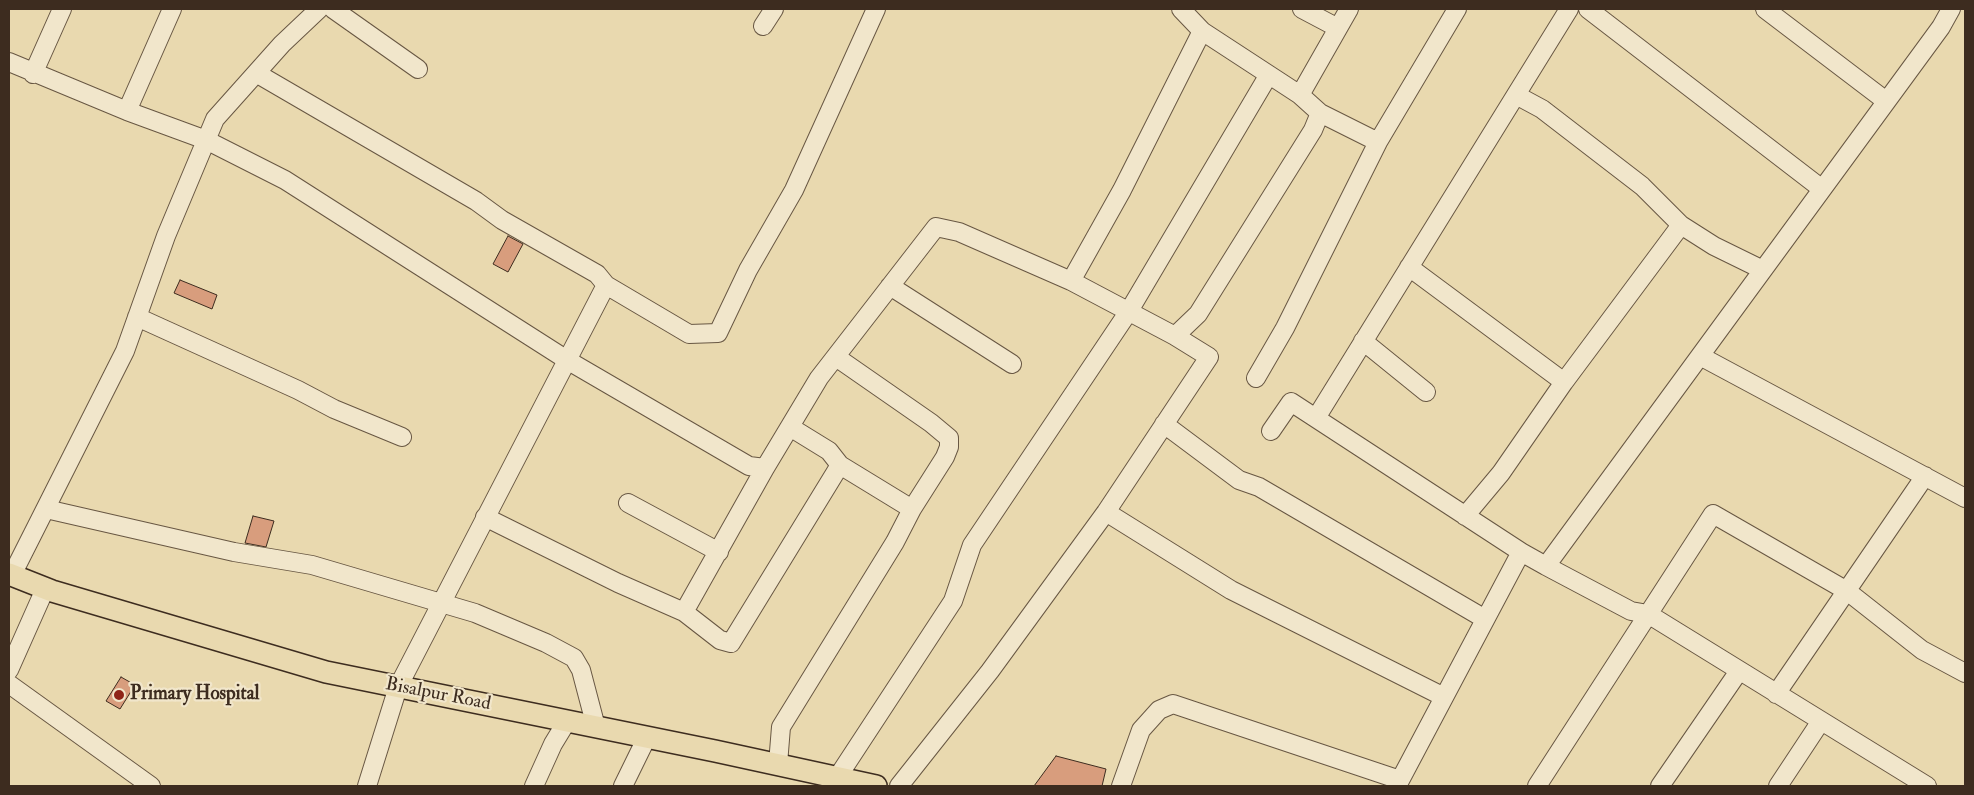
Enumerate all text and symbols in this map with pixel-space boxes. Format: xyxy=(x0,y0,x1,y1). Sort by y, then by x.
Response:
street label: Bisalpur Road xyxy=(383,674,493,716)
place label: Primary Hospital xyxy=(130,684,259,706)
marker: Primary Hospital xyxy=(112,688,126,702)

